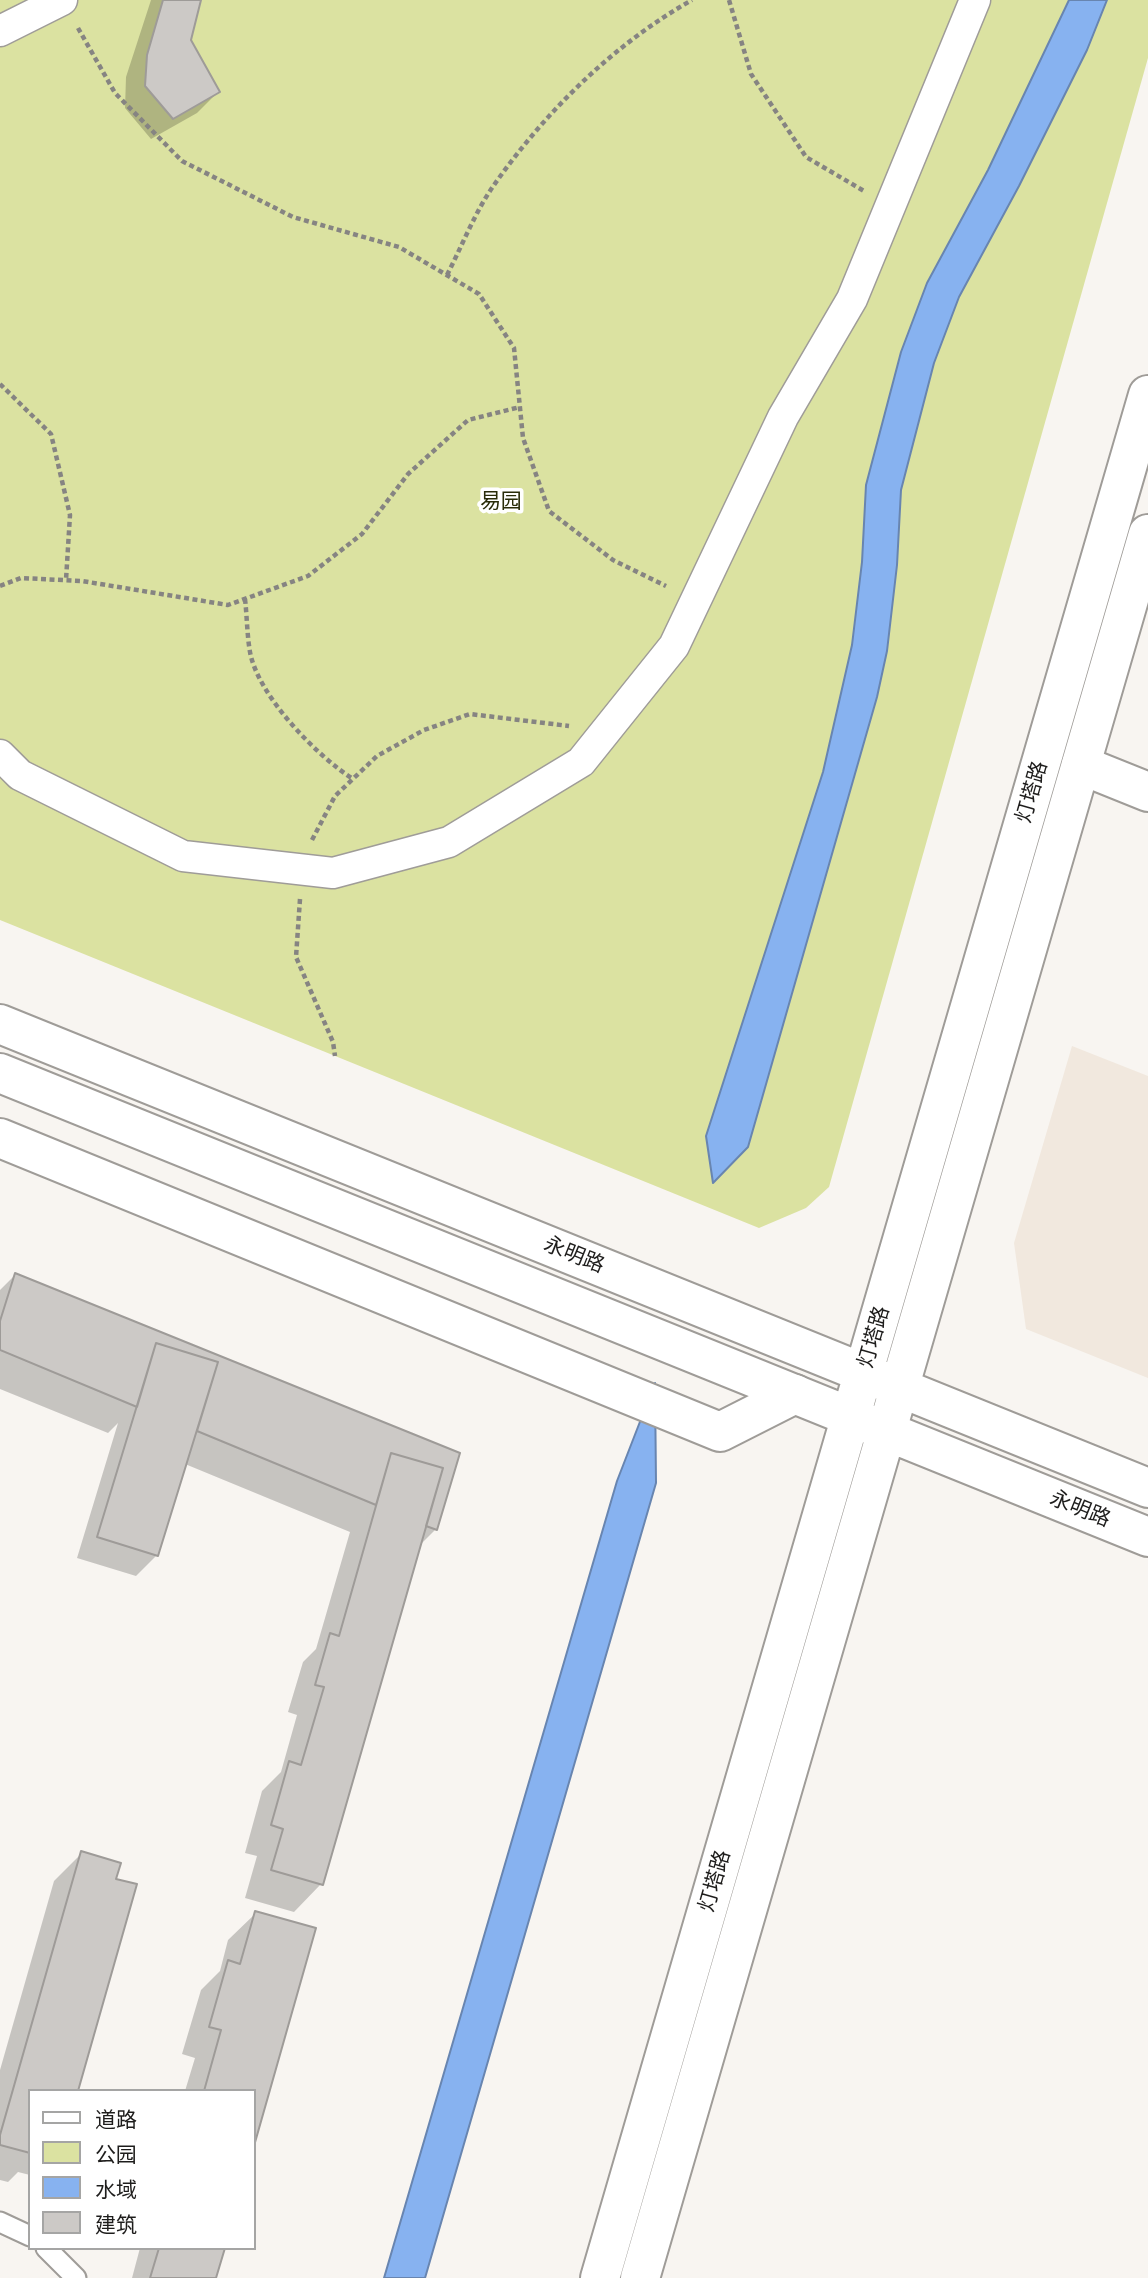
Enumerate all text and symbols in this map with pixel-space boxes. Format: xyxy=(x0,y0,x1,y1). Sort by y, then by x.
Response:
park label: 易园 xyxy=(480,489,522,515)
street label: 灯塔路 xyxy=(1011,758,1053,826)
street label: 永明路 xyxy=(540,1232,608,1278)
street label: 灯塔路 xyxy=(853,1303,895,1371)
street label: 永明路 xyxy=(1046,1486,1114,1532)
street label: 灯塔路 xyxy=(694,1847,736,1915)
legend xyxy=(28,2089,256,2250)
text: 道路 xyxy=(95,2110,137,2131)
text: 公园 xyxy=(95,2145,137,2166)
text: 水域 xyxy=(95,2180,137,2201)
text: 建筑 xyxy=(95,2215,137,2236)

